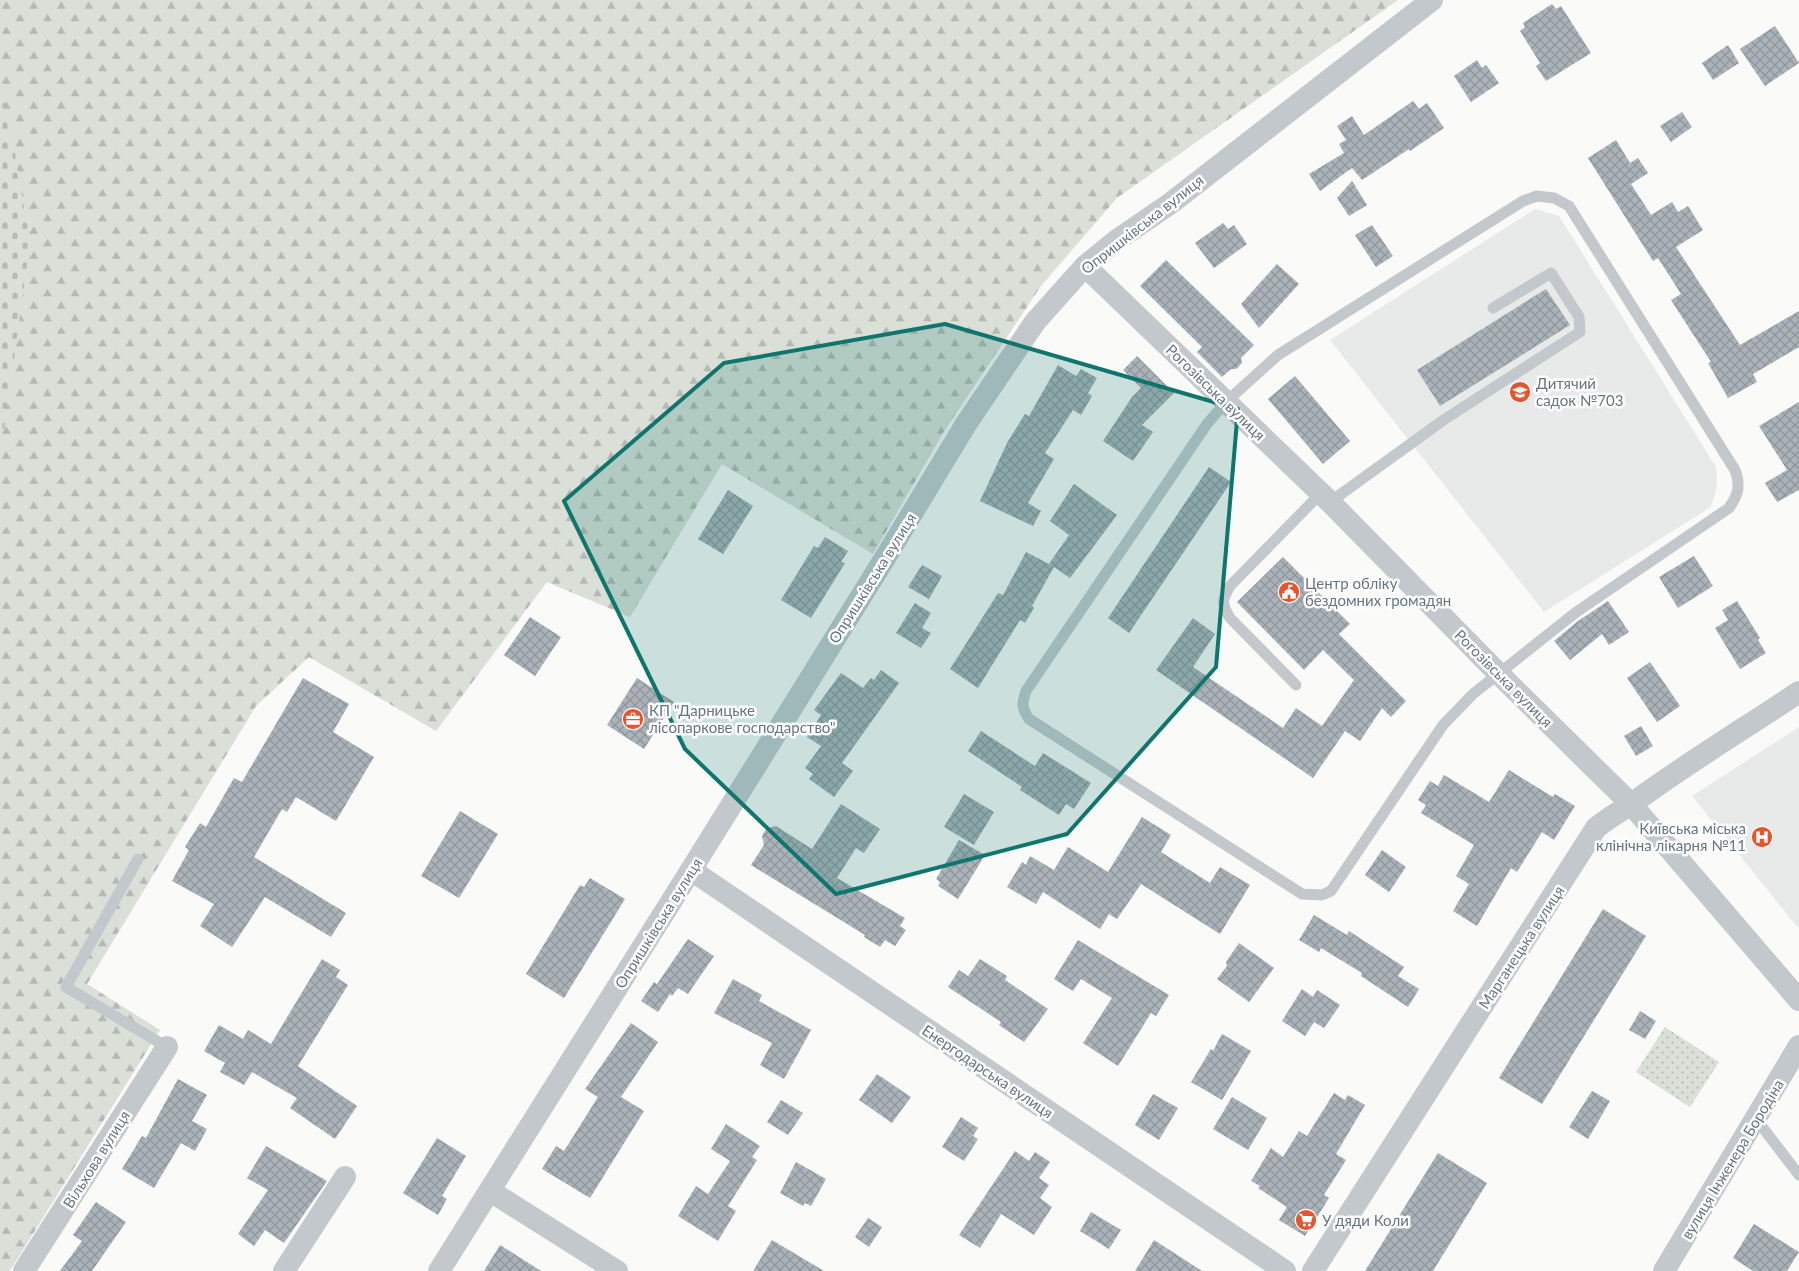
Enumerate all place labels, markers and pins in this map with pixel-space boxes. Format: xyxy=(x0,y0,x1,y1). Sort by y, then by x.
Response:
place label: Дитячий садок №703 xyxy=(1536,374,1623,409)
school or university icon: Дитячий садок №703 xyxy=(1508,380,1532,404)
place label: Центр обліку бездомних громадян xyxy=(1305,574,1451,609)
public building icon: Центр обліку бездомних громадян xyxy=(1277,580,1301,604)
place label: КП "Дарницьке лісопаркове господарство" xyxy=(649,701,836,736)
office icon: КП "Дарницьке лісопаркове господарство" xyxy=(621,707,645,731)
place label: Київська міська клінічна лікарня №11 xyxy=(1596,819,1746,854)
hospital icon: Київська міська клінічна лікарня №11 xyxy=(1750,825,1774,849)
supermarket icon: У дяди Коли xyxy=(1294,1208,1318,1232)
place label: У дяди Коли xyxy=(1322,1211,1409,1229)

